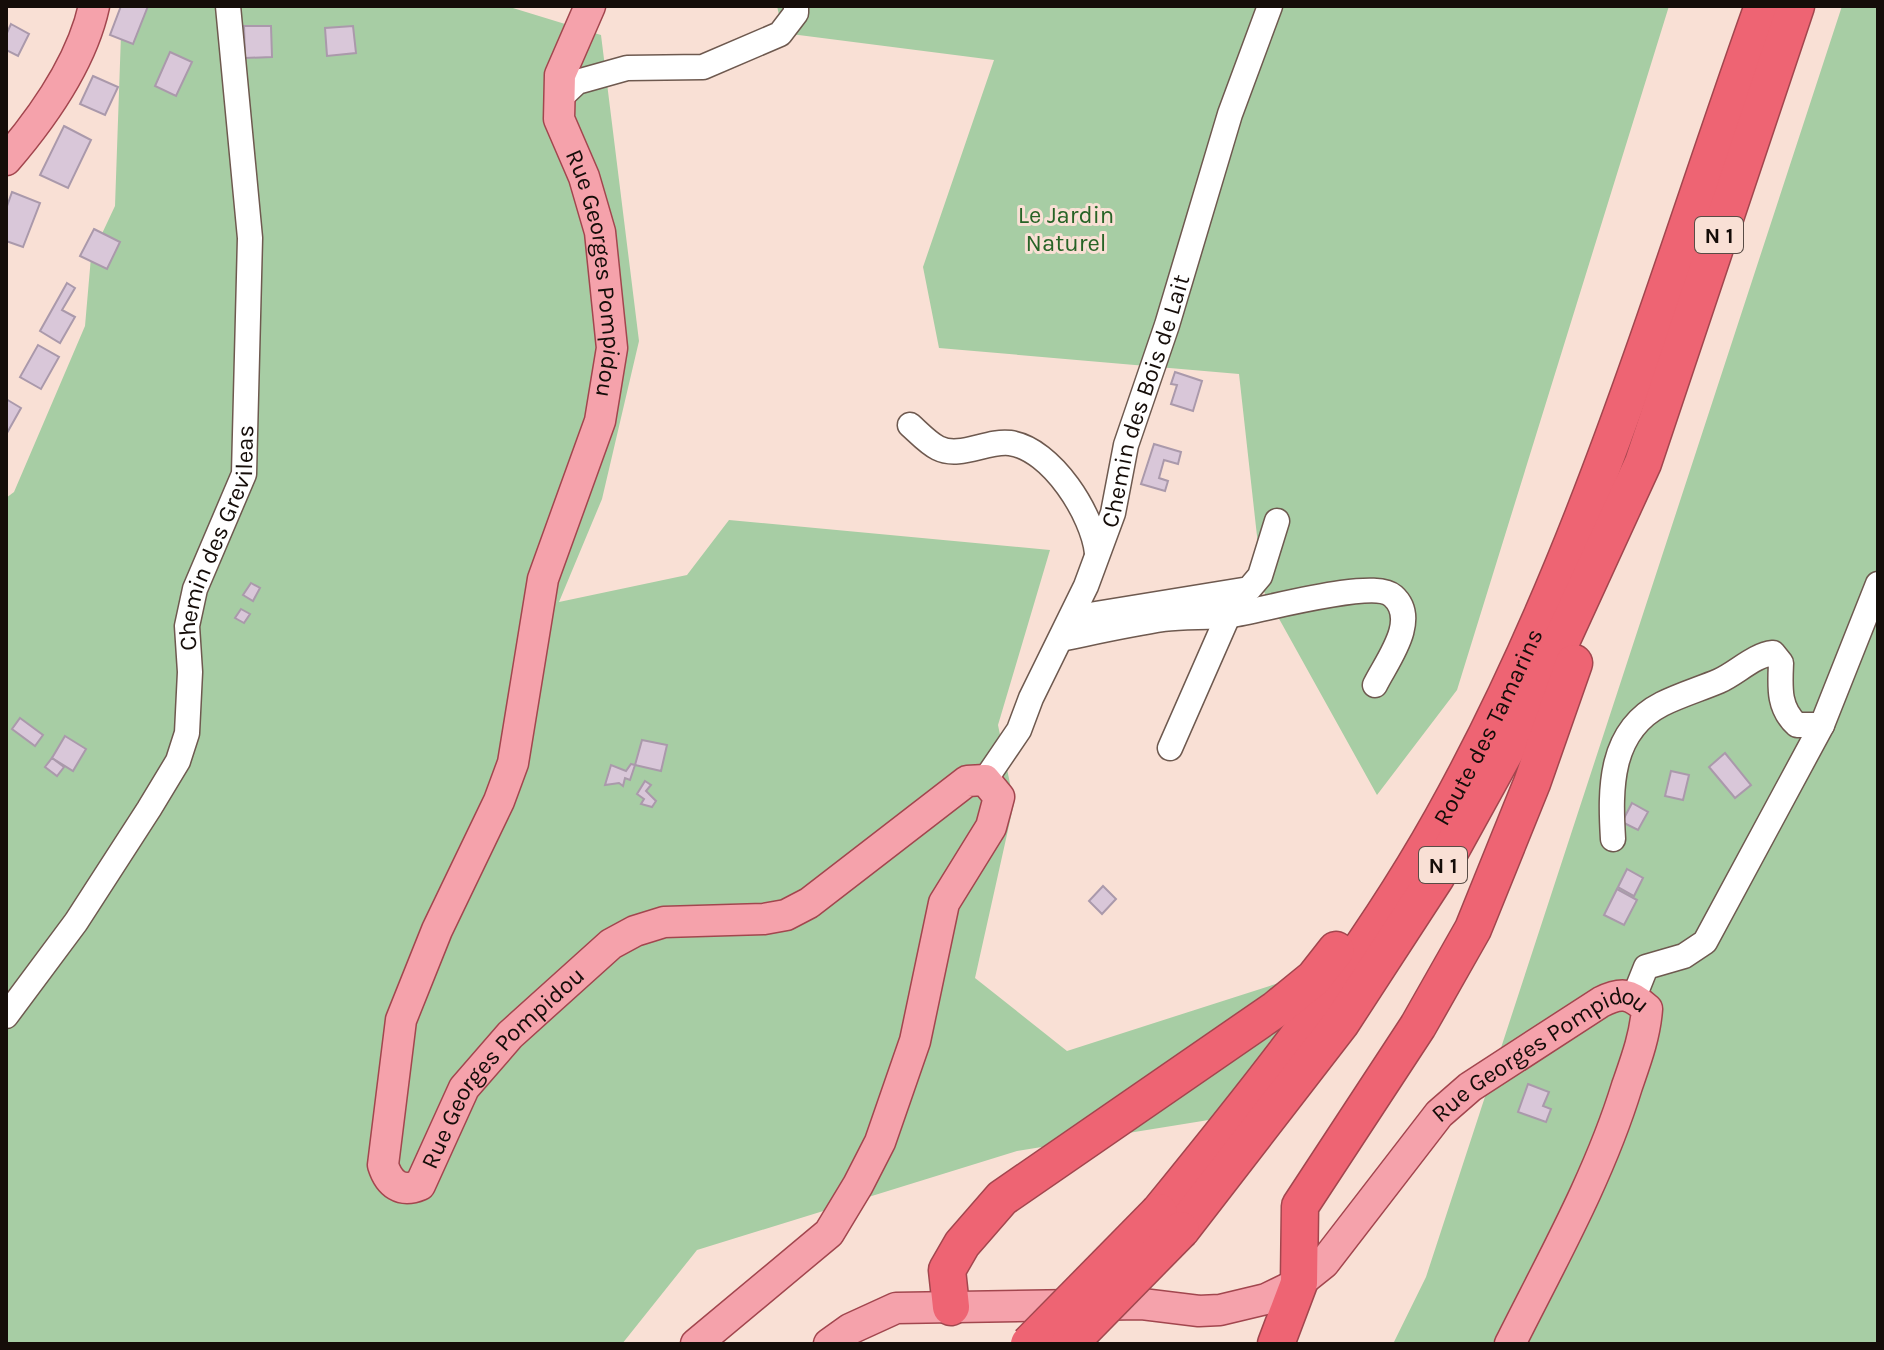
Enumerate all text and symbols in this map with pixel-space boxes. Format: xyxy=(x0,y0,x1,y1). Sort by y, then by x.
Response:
street label: Rue Georges Pompidou xyxy=(560,145,626,400)
park label: Le Jardin Naturel xyxy=(1018,201,1114,257)
road number: N 1 xyxy=(1695,217,1743,253)
street label: Chemin des Bois de Lait xyxy=(1095,271,1195,532)
street label: Chemin des Grevileas xyxy=(173,424,259,652)
street label: Route des Tamarins xyxy=(1427,624,1549,830)
road number: N 1 xyxy=(1419,847,1467,883)
street label: Rue Georges Pompidou xyxy=(415,961,590,1173)
street label: Rue Georges Pompidou xyxy=(1426,981,1655,1128)

